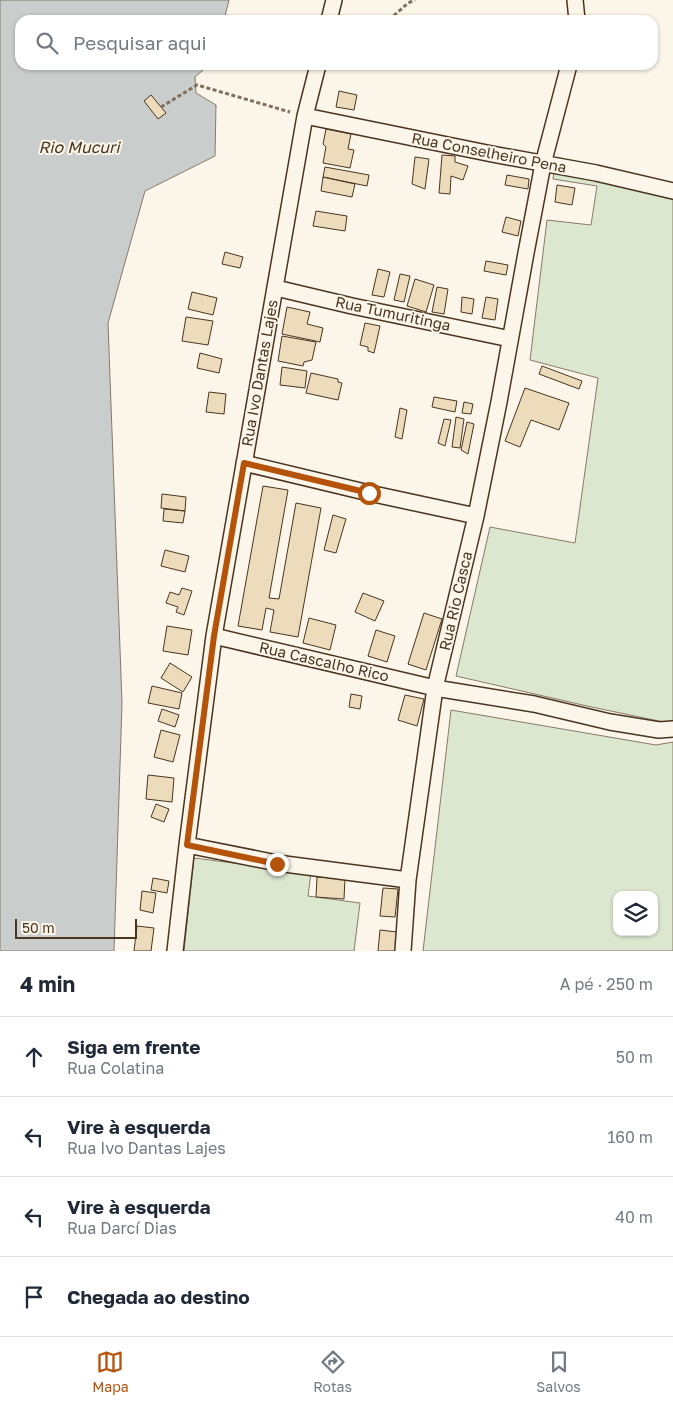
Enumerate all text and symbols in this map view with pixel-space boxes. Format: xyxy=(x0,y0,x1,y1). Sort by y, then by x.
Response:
search box xyxy=(15,15,658,70)
icon: search xyxy=(33,29,61,57)
text: Pesquisar aqui xyxy=(73,31,207,54)
street label: Rua Conselheiro Pena xyxy=(410,128,568,176)
water label: Rio Mucuri xyxy=(38,137,121,157)
street label: Rua Tumuritinga xyxy=(334,292,452,334)
street label: Rua Ivo Dantas Lajes xyxy=(237,298,281,448)
route start xyxy=(358,482,381,505)
street label: Rua Rio Casca xyxy=(435,549,475,652)
street label: Rua Cascalho Rico xyxy=(258,637,391,685)
route end xyxy=(266,853,289,876)
map controls xyxy=(613,891,658,936)
button: layers xyxy=(613,891,658,936)
scale bar xyxy=(15,916,138,939)
text: 50 m xyxy=(22,919,55,936)
text: 4 min xyxy=(20,971,75,997)
text: A pé · 250 m xyxy=(560,974,653,994)
text: Siga em frente xyxy=(67,1035,201,1058)
icon: ahead xyxy=(20,1043,48,1071)
text: 50 m xyxy=(616,1047,653,1067)
text: Rua Colatina xyxy=(67,1058,164,1078)
text: Vire à esquerda xyxy=(67,1115,210,1138)
icon: left xyxy=(20,1123,48,1151)
text: 160 m xyxy=(607,1127,653,1147)
text: Rua Ivo Dantas Lajes xyxy=(67,1138,226,1158)
text: Vire à esquerda xyxy=(67,1195,210,1218)
icon: left xyxy=(20,1203,48,1231)
text: 40 m xyxy=(615,1207,653,1227)
text: Rua Darcí Dias xyxy=(67,1218,177,1238)
icon: arrive xyxy=(20,1283,48,1311)
text: Chegada ao destino xyxy=(67,1285,250,1308)
tab: Mapa xyxy=(92,1348,129,1395)
tab: Rotas xyxy=(313,1348,352,1395)
tab: Salvos xyxy=(536,1348,581,1395)

